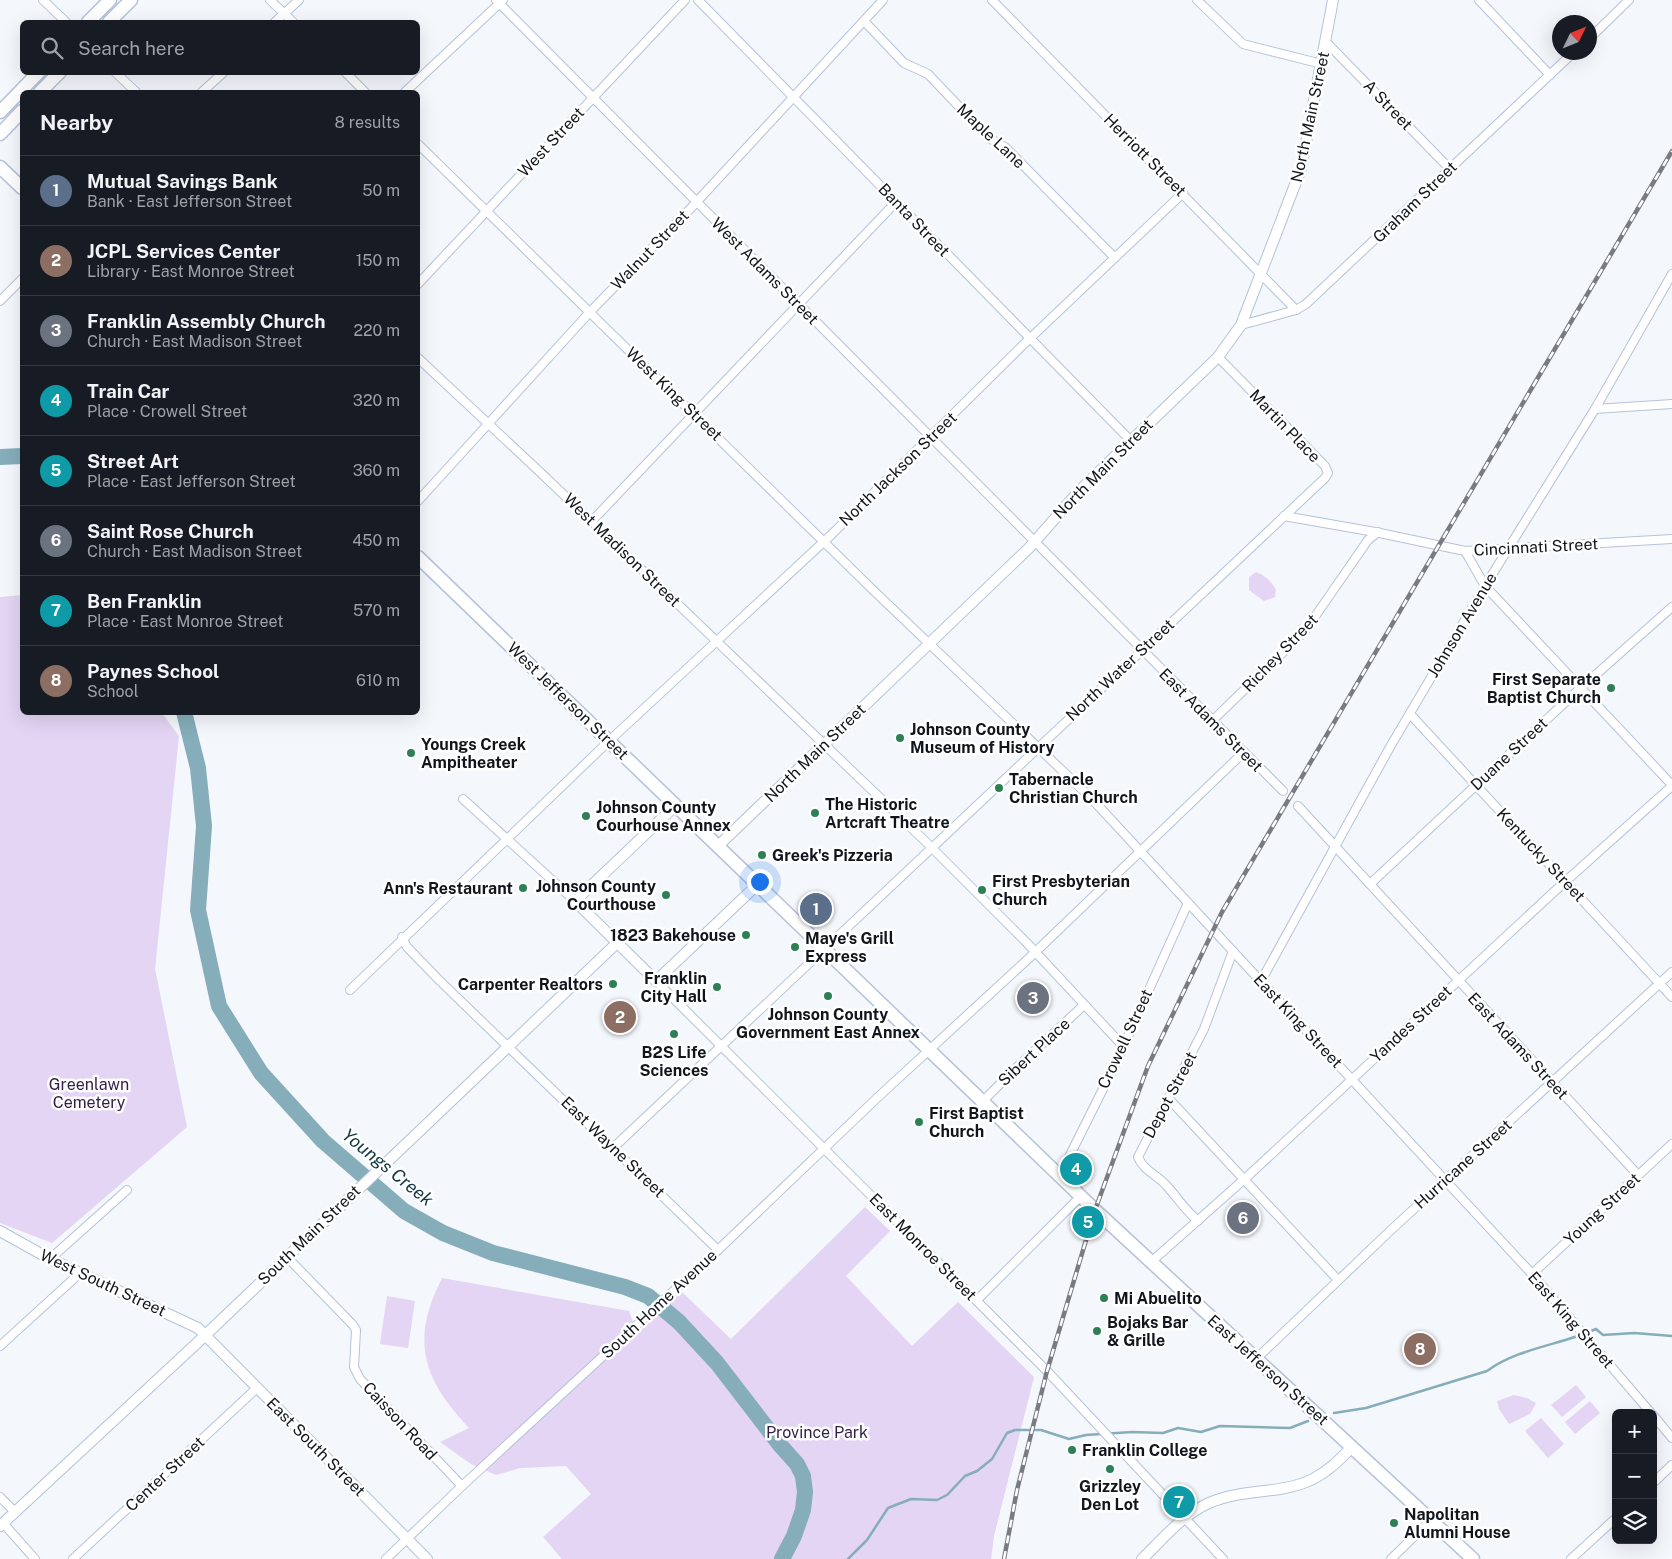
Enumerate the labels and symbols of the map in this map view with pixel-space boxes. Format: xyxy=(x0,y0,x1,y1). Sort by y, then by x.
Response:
north arrow xyxy=(1552,15,1597,60)
street label: North Main Street xyxy=(1287,50,1333,184)
street label: A Street xyxy=(1360,76,1416,134)
street label: Maple Lane xyxy=(953,100,1029,172)
street label: West Street xyxy=(514,103,588,181)
street label: Herriott Street xyxy=(1100,110,1190,200)
street label: Graham Street xyxy=(1369,157,1461,247)
street label: Banta Street xyxy=(874,180,954,260)
street label: Walnut Street xyxy=(607,206,693,294)
street label: West Adams Street xyxy=(708,214,822,328)
street label: West King Street xyxy=(622,343,726,445)
street label: Martin Place xyxy=(1246,386,1324,466)
street label: North Jackson Street xyxy=(835,408,961,530)
street label: North Main Street xyxy=(1049,415,1157,523)
street label: West Madison Street xyxy=(560,489,684,611)
street label: Cincinnati Street xyxy=(1473,534,1599,560)
street label: Johnson Avenue xyxy=(1423,569,1501,681)
street label: Richey Street xyxy=(1238,610,1322,696)
street label: North Water Street xyxy=(1062,615,1178,725)
street label: West Jefferson Street xyxy=(503,638,633,764)
street label: East Adams Street xyxy=(1155,664,1267,776)
place label: First Separate Baptist Church xyxy=(1487,670,1601,707)
marker: First Separate Baptist Church xyxy=(1605,682,1617,694)
street label: North Main Street xyxy=(760,700,870,806)
street label: Duane Street xyxy=(1467,714,1551,794)
place label: Johnson County Museum of History xyxy=(910,720,1055,757)
marker: Johnson County Museum of History xyxy=(894,732,906,744)
place label: Youngs Creek Ampitheater xyxy=(421,735,526,772)
marker: Youngs Creek Ampitheater xyxy=(405,747,417,759)
place label: Tabernacle Christian Church xyxy=(1009,770,1138,807)
marker: Tabernacle Christian Church xyxy=(993,782,1005,794)
place label: The Historic Artcraft Theatre xyxy=(825,795,950,832)
place label: Johnson County Courhouse Annex xyxy=(596,798,731,835)
street label: Kentucky Street xyxy=(1493,804,1589,906)
marker: The Historic Artcraft Theatre xyxy=(809,807,821,819)
marker: Johnson County Courhouse Annex xyxy=(580,810,592,822)
place label: Greek's Pizzeria xyxy=(772,846,893,865)
marker: Greek's Pizzeria xyxy=(756,849,768,861)
your location xyxy=(747,869,773,895)
place label: First Presbyterian Church xyxy=(992,872,1130,909)
place label: Johnson County Courthouse xyxy=(536,877,656,914)
place label: Ann's Restaurant xyxy=(383,879,513,898)
marker: Ann's Restaurant xyxy=(517,882,529,894)
marker: First Presbyterian Church xyxy=(976,884,988,896)
marker: Johnson County Courthouse xyxy=(660,889,672,901)
pin: 1 xyxy=(800,890,832,928)
place label: 1823 Bakehouse xyxy=(610,926,736,945)
marker: 1823 Bakehouse xyxy=(740,929,752,941)
place label: Maye's Grill Express xyxy=(805,929,894,966)
marker: Maye's Grill Express xyxy=(789,941,801,953)
place label: Franklin City Hall xyxy=(640,969,707,1006)
street label: East King Street xyxy=(1250,970,1346,1072)
place label: Carpenter Realtors xyxy=(458,975,603,994)
marker: Carpenter Realtors xyxy=(607,978,619,990)
pin: 3 xyxy=(1017,979,1049,1017)
marker: Franklin City Hall xyxy=(711,981,723,993)
street label: Yandes Street xyxy=(1366,982,1456,1066)
street label: Crowell Street xyxy=(1094,986,1156,1092)
street label: East Adams Street xyxy=(1464,989,1572,1103)
marker: Johnson County Government East Annex xyxy=(822,990,834,1002)
pin: 2 xyxy=(604,998,636,1036)
place label: Johnson County Government East Annex xyxy=(736,1005,921,1042)
street label: Sibert Place xyxy=(994,1014,1074,1090)
marker: B2S Life Sciences xyxy=(668,1028,680,1040)
place label: B2S Life Sciences xyxy=(639,1043,709,1080)
street label: Depot Street xyxy=(1139,1049,1201,1141)
park label: Greenlawn Cemetery xyxy=(49,1075,129,1112)
street label: East Wayne Street xyxy=(557,1093,669,1201)
place label: First Baptist Church xyxy=(929,1104,1024,1141)
street label: Hurricane Street xyxy=(1410,1115,1516,1213)
marker: First Baptist Church xyxy=(913,1116,925,1128)
water label: Youngs Creek xyxy=(338,1124,438,1210)
pin: 4 xyxy=(1060,1150,1092,1188)
street label: Young Street xyxy=(1560,1169,1644,1249)
street label: South Main Street xyxy=(254,1181,364,1289)
street label: East Monroe Street xyxy=(865,1189,981,1305)
pin: 6 xyxy=(1227,1199,1259,1237)
pin: 5 xyxy=(1072,1203,1104,1241)
street label: South Home Avenue xyxy=(597,1245,721,1363)
street label: West South Street xyxy=(37,1246,169,1320)
street label: East King Street xyxy=(1524,1268,1618,1372)
place label: Mi Abuelito xyxy=(1114,1289,1202,1308)
marker: Mi Abuelito xyxy=(1098,1292,1110,1304)
street label: East Jefferson Street xyxy=(1204,1311,1332,1429)
place label: Bojaks Bar & Grille xyxy=(1107,1313,1189,1350)
marker: Bojaks Bar & Grille xyxy=(1091,1325,1103,1337)
pin: 8 xyxy=(1404,1330,1436,1368)
street label: Caisson Road xyxy=(359,1378,441,1464)
street label: East South Street xyxy=(263,1394,369,1500)
park label: Province Park xyxy=(766,1423,868,1442)
street label: Center Street xyxy=(122,1433,208,1515)
place label: Franklin College xyxy=(1082,1441,1207,1460)
marker: Franklin College xyxy=(1066,1444,1078,1456)
marker: Grizzley Den Lot xyxy=(1104,1463,1116,1475)
place label: Grizzley Den Lot xyxy=(1079,1477,1141,1514)
pin: 7 xyxy=(1163,1483,1195,1521)
place label: Napolitan Alumni House xyxy=(1404,1505,1510,1542)
marker: Napolitan Alumni House xyxy=(1388,1517,1400,1529)

